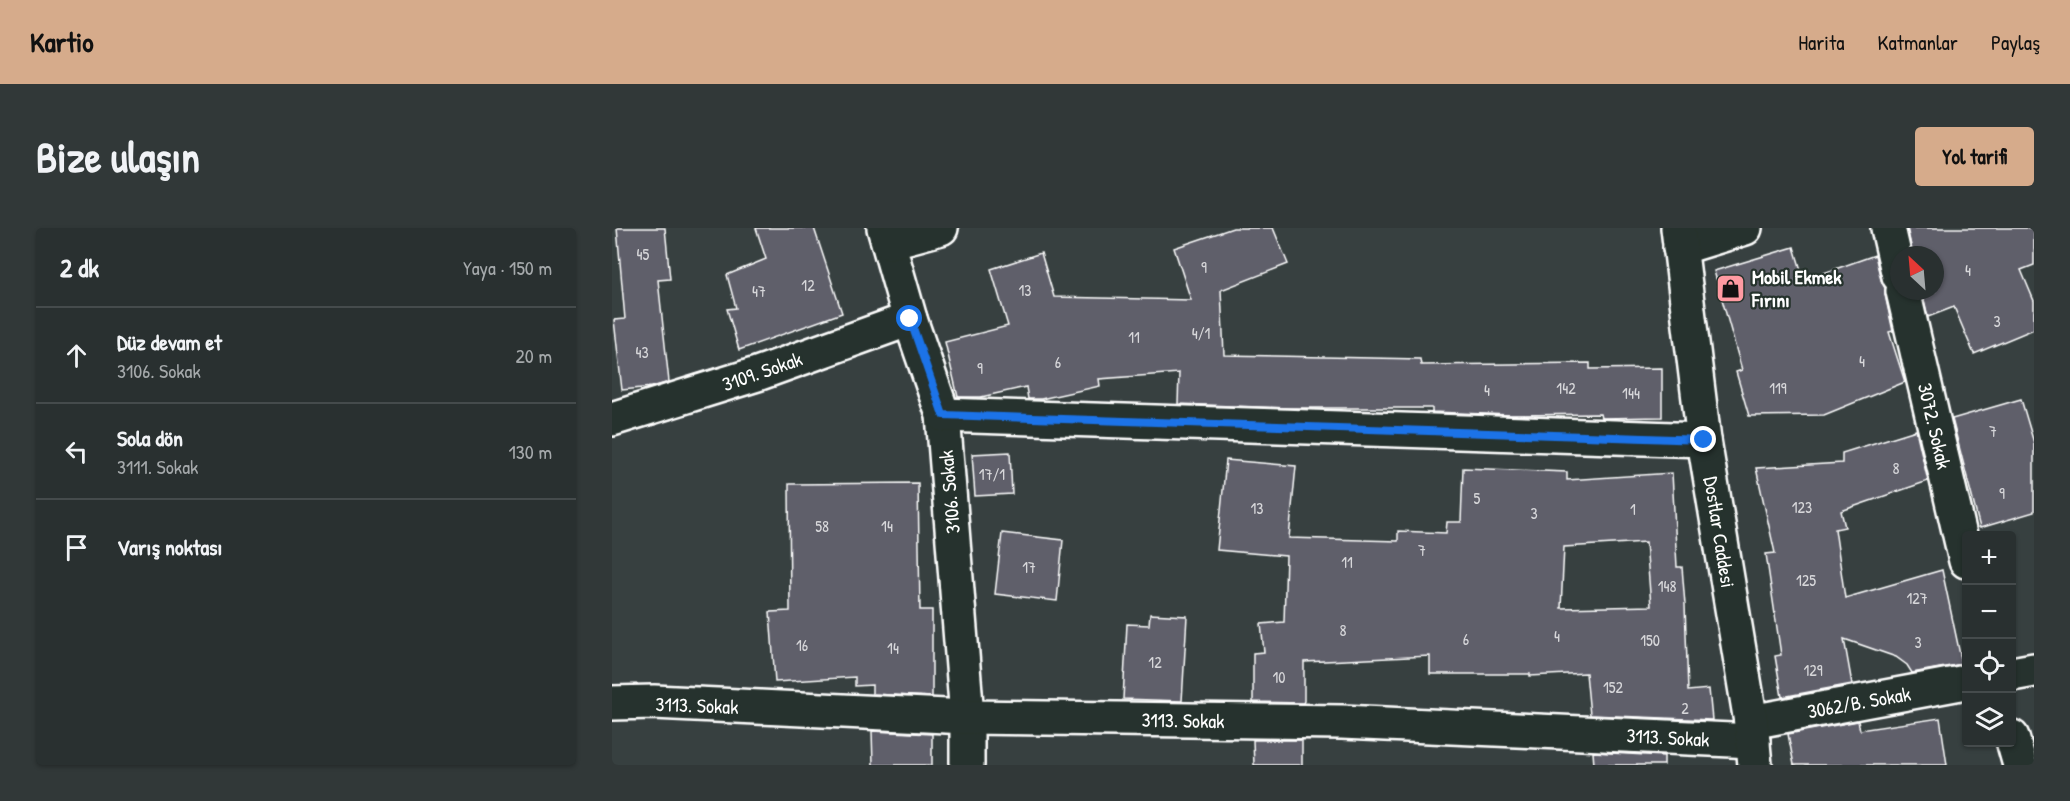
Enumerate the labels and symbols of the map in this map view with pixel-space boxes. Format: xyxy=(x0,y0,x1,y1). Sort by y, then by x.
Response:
house number: 45 xyxy=(637,243,650,265)
north arrow xyxy=(1890,246,1944,300)
house number: 9 xyxy=(1201,256,1207,278)
house number: 4 xyxy=(1965,259,1971,281)
place label: Mobil Ekmek Fırını xyxy=(1751,263,1842,313)
shop icon: Mobil Ekmek Fırını xyxy=(1715,272,1747,304)
house number: 12 xyxy=(801,274,815,296)
house number: 13 xyxy=(1019,279,1031,301)
house number: 47 xyxy=(752,280,766,302)
route start xyxy=(896,305,922,331)
house number: 3 xyxy=(1993,310,2001,332)
house number: 4/1 xyxy=(1192,322,1210,344)
house number: 11 xyxy=(1128,326,1140,348)
house number: 43 xyxy=(635,341,649,363)
street label: 3109. Sokak xyxy=(718,345,806,397)
house number: 4 xyxy=(1859,350,1865,372)
house number: 6 xyxy=(1055,351,1061,373)
house number: 9 xyxy=(977,357,983,379)
house number: 142 xyxy=(1556,377,1576,399)
house number: 119 xyxy=(1769,377,1787,399)
house number: 4 xyxy=(1484,379,1490,401)
street label: 3072. Sokak xyxy=(1912,380,1958,472)
house number: 144 xyxy=(1622,382,1640,404)
house number: 7 xyxy=(1989,420,1997,442)
route end xyxy=(1690,426,1716,452)
street label: 3106. Sokak xyxy=(932,449,966,535)
house number: 8 xyxy=(1893,457,1900,479)
house number: 17/1 xyxy=(979,463,1005,485)
street label: Dostlar Caddesi xyxy=(1698,475,1742,589)
house number: 9 xyxy=(1999,482,2005,504)
house number: 5 xyxy=(1474,487,1481,509)
house number: 123 xyxy=(1792,496,1812,518)
house number: 13 xyxy=(1251,497,1263,519)
house number: 1 xyxy=(1630,498,1636,520)
house number: 3 xyxy=(1530,502,1538,524)
house number: 58 xyxy=(815,515,829,537)
house number: 14 xyxy=(881,515,893,537)
house number: 7 xyxy=(1418,539,1426,561)
house number: 11 xyxy=(1341,551,1353,573)
house number: 17 xyxy=(1022,556,1036,578)
house number: 125 xyxy=(1796,569,1816,591)
house number: 148 xyxy=(1658,575,1676,597)
house number: 127 xyxy=(1906,587,1928,609)
house number: 8 xyxy=(1340,619,1347,641)
house number: 4 xyxy=(1554,625,1560,647)
house number: 6 xyxy=(1463,628,1469,650)
house number: 150 xyxy=(1640,629,1660,651)
house number: 3 xyxy=(1914,631,1922,653)
house number: 16 xyxy=(796,634,808,656)
house number: 14 xyxy=(887,637,899,659)
house number: 12 xyxy=(1148,651,1162,673)
house number: 129 xyxy=(1803,659,1823,681)
house number: 10 xyxy=(1273,666,1285,688)
house number: 152 xyxy=(1603,676,1624,698)
street label: 3062/B. Sokak xyxy=(1805,680,1913,724)
street label: 3113. Sokak xyxy=(655,690,739,720)
house number: 2 xyxy=(1681,697,1689,719)
street label: 3113. Sokak xyxy=(1141,706,1225,734)
street label: 3113. Sokak xyxy=(1626,721,1710,753)

